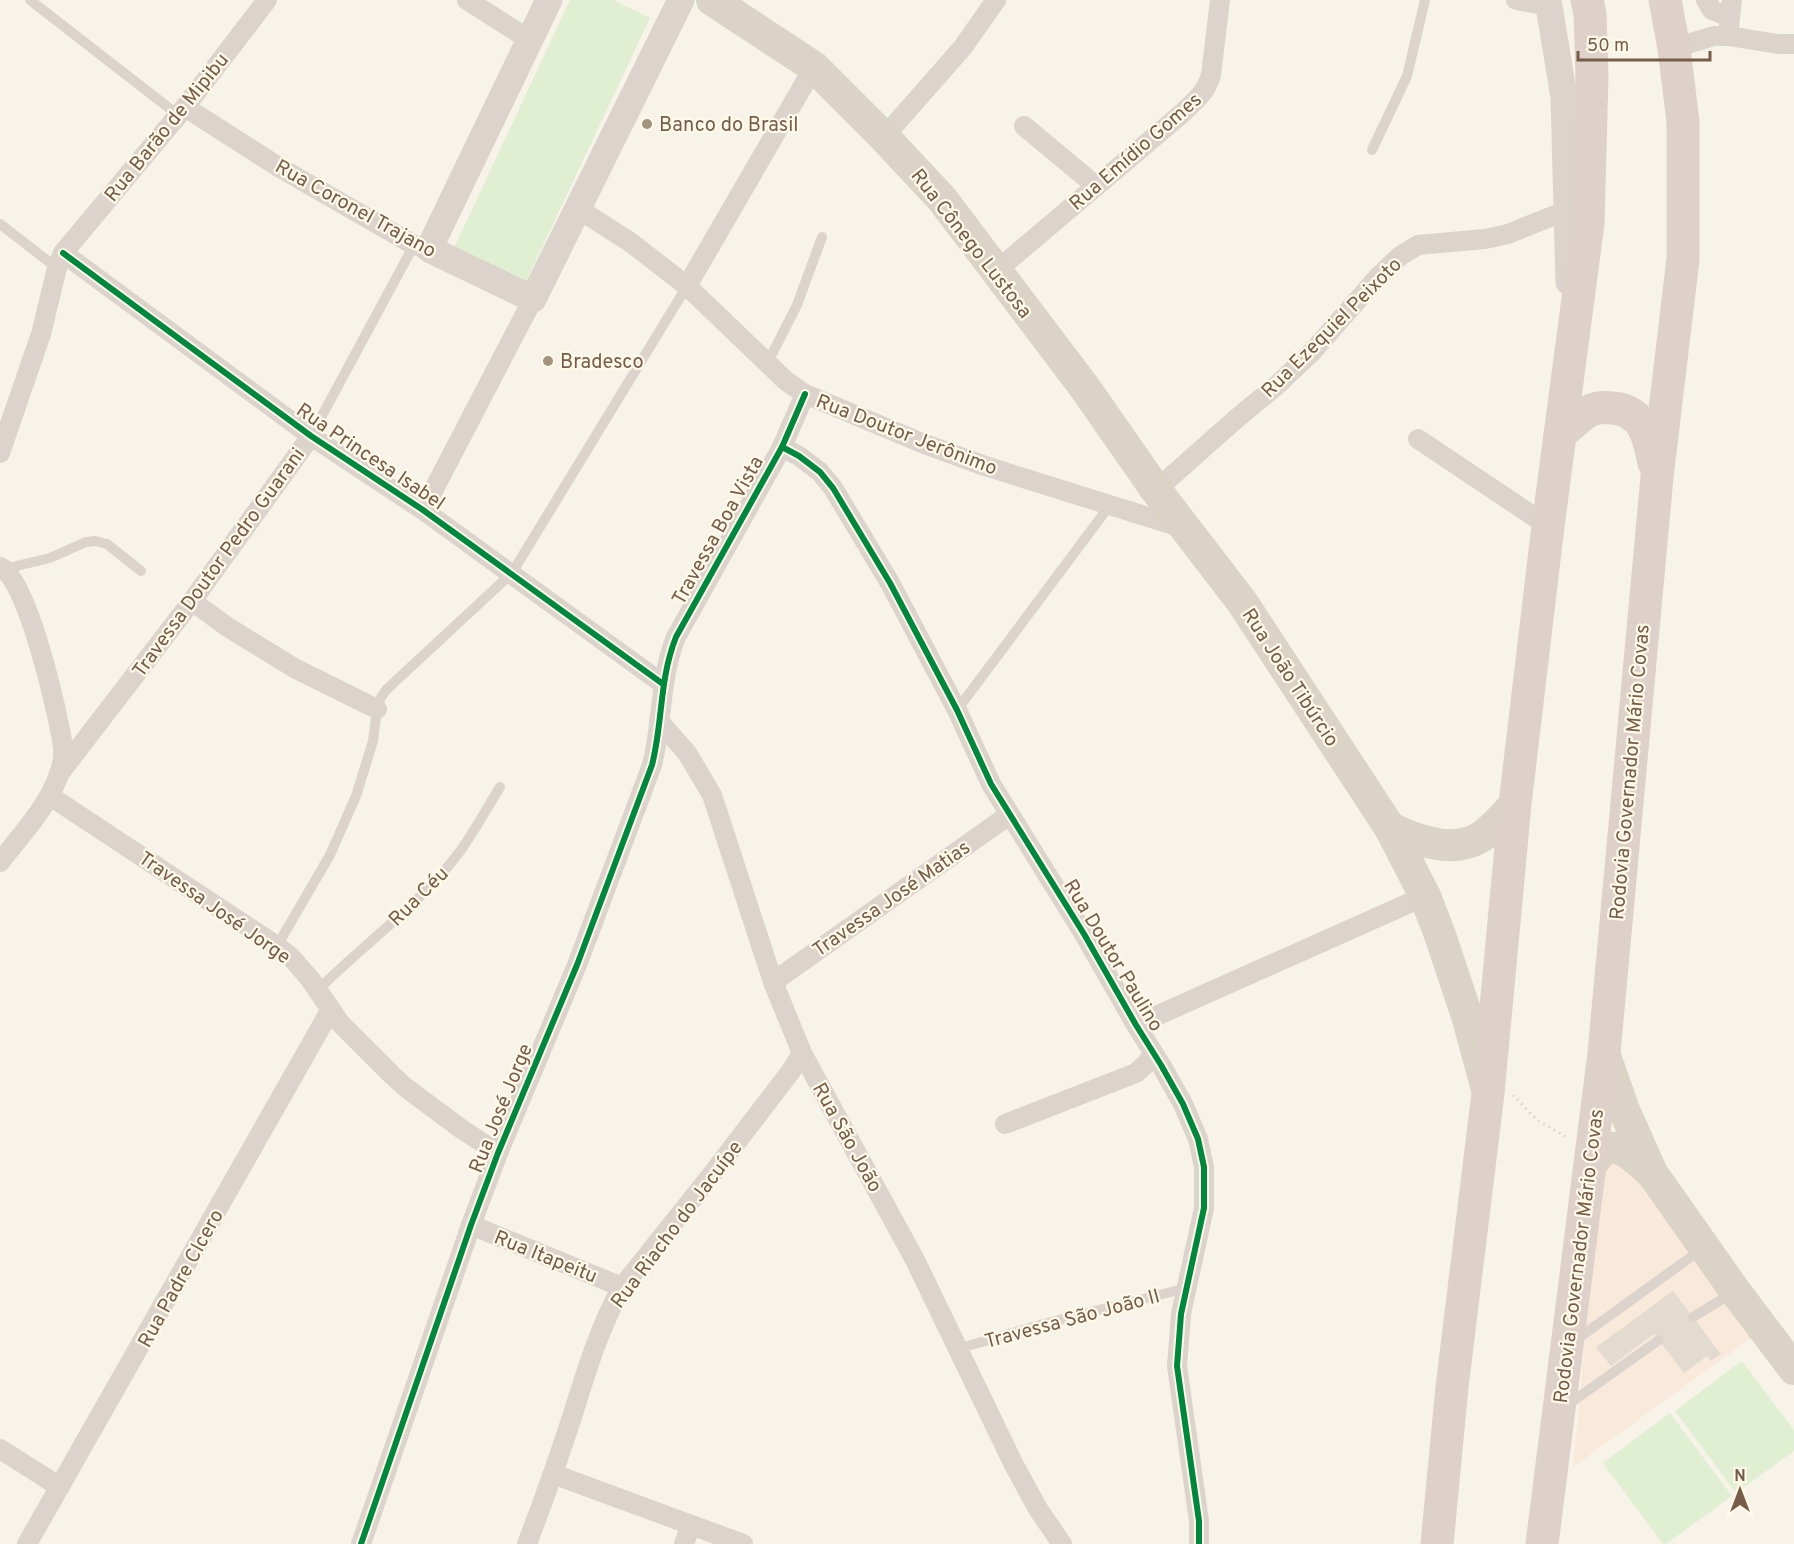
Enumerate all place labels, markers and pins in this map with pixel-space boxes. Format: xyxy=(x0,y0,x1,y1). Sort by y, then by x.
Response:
place label: Banco do Brasil xyxy=(659,113,799,139)
marker: Banco do Brasil xyxy=(640,117,654,131)
place label: Bradesco xyxy=(560,350,644,376)
marker: Bradesco xyxy=(541,354,555,368)

